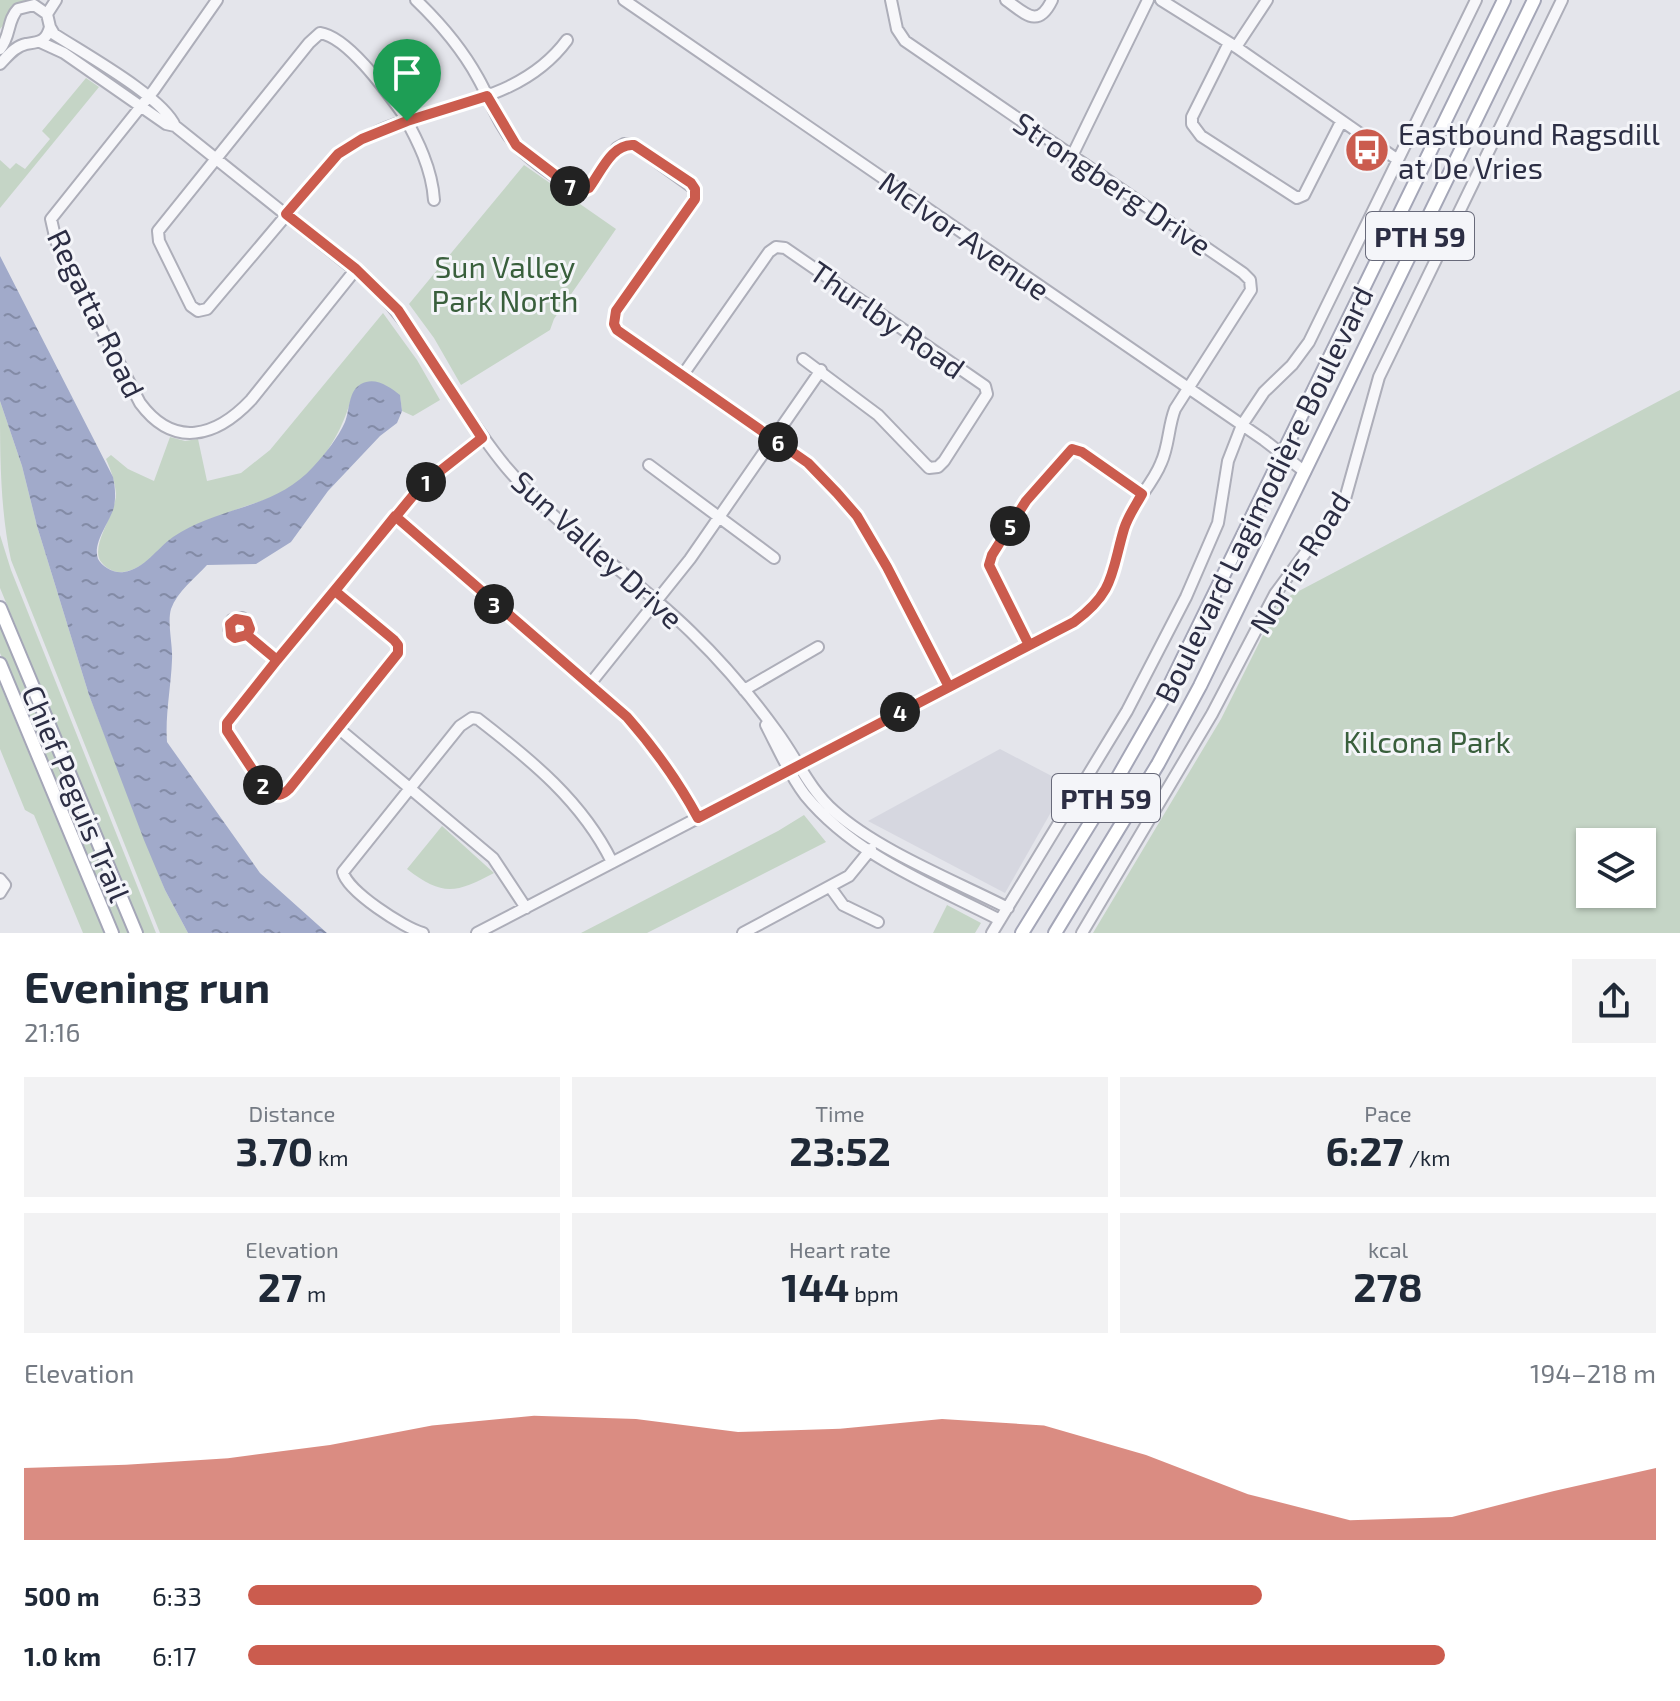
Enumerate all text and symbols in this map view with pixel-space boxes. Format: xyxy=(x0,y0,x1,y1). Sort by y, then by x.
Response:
pin xyxy=(373,39,441,121)
icon: arrive xyxy=(385,51,429,95)
street label: Strongberg Drive xyxy=(1007,104,1219,262)
place label: Eastbound Ragsdill at De Vries xyxy=(1398,115,1660,185)
bus stop icon: Eastbound Ragsdill at De Vries xyxy=(1343,126,1391,174)
street label: McIvor Avenue xyxy=(873,163,1057,307)
pin: 7 xyxy=(550,166,590,206)
text: 7 xyxy=(564,173,576,199)
road number: PTH 59 xyxy=(1366,212,1474,260)
street label: Regatta Road xyxy=(41,223,153,403)
park label: Sun Valley Park North xyxy=(432,248,578,318)
street label: Thurlby Road xyxy=(804,252,972,386)
street label: Boulevard Lagimodière Boulevard xyxy=(1146,280,1380,708)
pin: 6 xyxy=(758,422,798,462)
text: 6 xyxy=(772,429,784,455)
pin: 1 xyxy=(406,462,446,502)
street label: Sun Valley Drive xyxy=(505,463,691,635)
text: 1 xyxy=(421,469,431,495)
street label: Norris Road xyxy=(1241,484,1357,640)
pin: 5 xyxy=(990,506,1030,546)
text: 5 xyxy=(1004,513,1016,539)
pin: 3 xyxy=(474,584,514,624)
text: 3 xyxy=(488,591,500,617)
street label: Chief Peguis Trail xyxy=(15,680,139,907)
pin: 4 xyxy=(880,692,920,732)
text: 4 xyxy=(893,699,907,725)
park label: Kilcona Park xyxy=(1343,723,1511,759)
pin: 2 xyxy=(243,765,283,805)
text: 2 xyxy=(257,772,269,798)
road number: PTH 59 xyxy=(1052,774,1160,822)
map controls xyxy=(1576,828,1656,908)
button: layers xyxy=(1576,828,1656,908)
text: Evening run xyxy=(24,959,270,1012)
button: share xyxy=(1572,959,1656,1043)
text: 21:16 xyxy=(24,1016,80,1047)
text: Distance xyxy=(249,1100,335,1126)
text: Time xyxy=(815,1100,865,1126)
text: Pace xyxy=(1364,1100,1412,1126)
text: 3.70 xyxy=(236,1126,313,1174)
text: 23:52 xyxy=(789,1126,891,1174)
text: 6:27 xyxy=(1325,1126,1404,1174)
text: km xyxy=(313,1144,348,1170)
text: /km xyxy=(1404,1144,1451,1170)
text: Elevation xyxy=(245,1236,339,1262)
text: Heart rate xyxy=(789,1236,891,1262)
text: kcal xyxy=(1368,1236,1408,1262)
text: 27 xyxy=(258,1262,302,1310)
text: 144 xyxy=(781,1262,849,1310)
text: 278 xyxy=(1353,1262,1423,1310)
text: m xyxy=(302,1280,326,1306)
text: bpm xyxy=(849,1280,899,1306)
text: Elevation xyxy=(24,1357,134,1388)
text: 194–218 m xyxy=(1530,1357,1656,1388)
text: 500 m xyxy=(24,1580,100,1611)
text: 6:33 xyxy=(152,1580,202,1611)
text: 1.0 km xyxy=(24,1640,101,1671)
text: 6:17 xyxy=(152,1640,197,1671)

